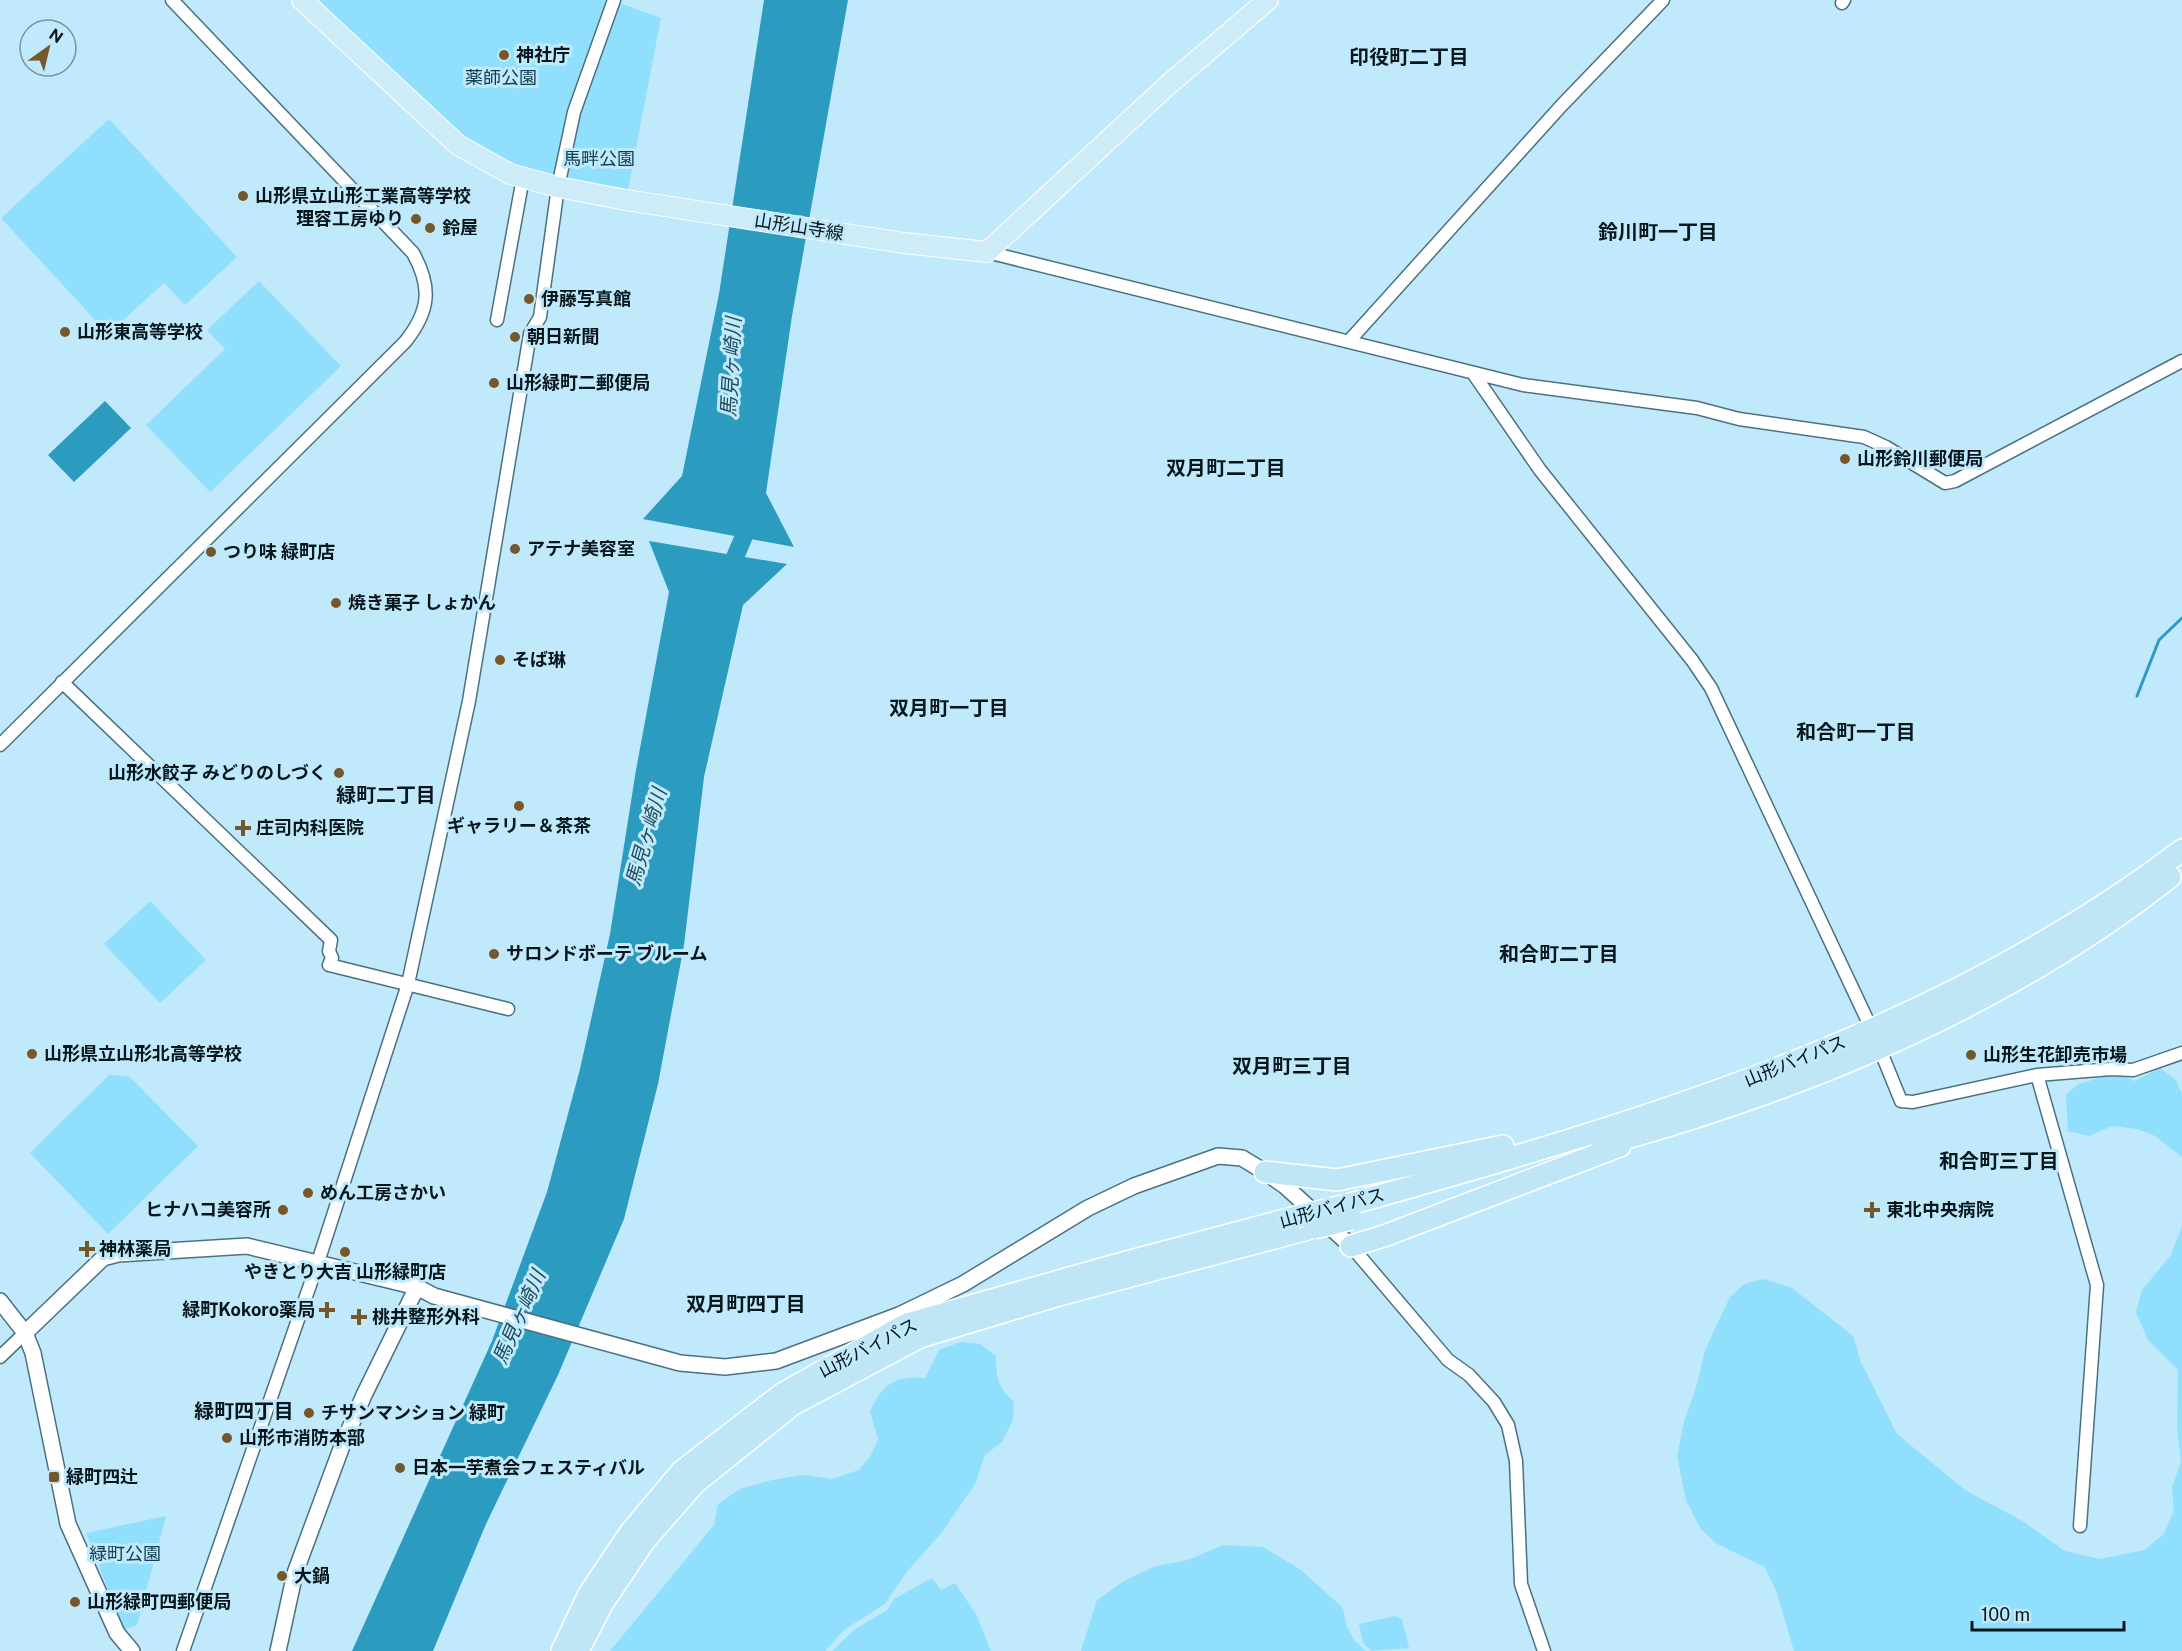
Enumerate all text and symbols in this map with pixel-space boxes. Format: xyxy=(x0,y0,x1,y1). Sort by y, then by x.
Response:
north arrow xyxy=(18,18,78,78)
text: N xyxy=(46,25,67,47)
place label: 神社庁 xyxy=(516,44,570,65)
district label: 印役町二丁目 xyxy=(1349,45,1469,69)
marker: 神社庁 xyxy=(497,48,511,62)
park label: 薬師公園 xyxy=(465,67,537,88)
park label: 馬畔公園 xyxy=(563,148,635,169)
place label: 山形県立山形工業高等学校 xyxy=(255,185,471,206)
marker: 山形県立山形工業高等学校 xyxy=(236,189,250,203)
place label: 理容工房ゆり xyxy=(296,208,404,229)
street label: 山形山寺線 xyxy=(753,209,845,244)
marker: 理容工房ゆり xyxy=(409,212,423,226)
place label: 鈴屋 xyxy=(442,217,478,238)
district label: 鈴川町一丁目 xyxy=(1598,220,1718,244)
marker: 鈴屋 xyxy=(423,221,437,235)
place label: 伊藤写真館 xyxy=(541,288,631,309)
marker: 伊藤写真館 xyxy=(522,292,536,306)
water label: 馬見ヶ崎川 xyxy=(716,314,746,418)
place label: 山形東高等学校 xyxy=(77,321,203,342)
marker: 山形東高等学校 xyxy=(58,325,72,339)
place label: 朝日新聞 xyxy=(527,326,599,347)
marker: 朝日新聞 xyxy=(508,330,522,344)
place label: 山形緑町二郵便局 xyxy=(506,372,650,393)
marker: 山形緑町二郵便局 xyxy=(487,376,501,390)
place label: 山形鈴川郵便局 xyxy=(1857,448,1983,469)
marker: 山形鈴川郵便局 xyxy=(1838,452,1852,466)
district label: 双月町二丁目 xyxy=(1166,456,1286,480)
place label: アテナ美容室 xyxy=(527,538,635,559)
place label: つり味 緑町店 xyxy=(223,541,335,562)
marker: アテナ美容室 xyxy=(508,542,522,556)
marker: つり味 緑町店 xyxy=(204,545,218,559)
place label: 焼き菓子 しょかん xyxy=(348,592,496,613)
marker: 焼き菓子 しょかん xyxy=(329,596,343,610)
place label: そば琳 xyxy=(512,649,566,670)
marker: そば琳 xyxy=(493,653,507,667)
district label: 双月町一丁目 xyxy=(889,696,1009,720)
district label: 和合町一丁目 xyxy=(1796,720,1916,744)
place label: 山形水餃子 みどりのしづく xyxy=(108,762,327,783)
marker: 山形水餃子 みどりのしづく xyxy=(332,766,346,780)
district label: 緑町二丁目 xyxy=(336,783,436,807)
water label: 馬見ヶ崎川 xyxy=(621,784,672,888)
marker: ギャラリー＆茶茶 xyxy=(512,799,526,813)
place label: ギャラリー＆茶茶 xyxy=(447,815,591,836)
place label: 庄司内科医院 xyxy=(256,817,364,838)
marker: 庄司内科医院 xyxy=(234,819,252,837)
district label: 和合町二丁目 xyxy=(1499,942,1619,966)
place label: サロンドボーテ ブルーム xyxy=(506,943,708,964)
marker: サロンドボーテ ブルーム xyxy=(487,947,501,961)
street label: 山形バイパス xyxy=(1741,1031,1849,1090)
place label: 山形県立山形北高等学校 xyxy=(44,1043,242,1064)
place label: 山形生花卸売市場 xyxy=(1983,1044,2127,1065)
marker: 山形県立山形北高等学校 xyxy=(25,1047,39,1061)
marker: 山形生花卸売市場 xyxy=(1964,1048,1978,1062)
district label: 双月町三丁目 xyxy=(1232,1054,1352,1078)
district label: 和合町三丁目 xyxy=(1939,1149,2059,1173)
place label: めん工房さかい xyxy=(320,1182,446,1203)
street label: 山形バイパス xyxy=(1277,1183,1387,1232)
marker: めん工房さかい xyxy=(301,1186,315,1200)
place label: ヒナハコ美容所 xyxy=(145,1199,271,1220)
place label: 東北中央病院 xyxy=(1886,1199,1994,1220)
marker: 東北中央病院 xyxy=(1863,1201,1881,1219)
marker: ヒナハコ美容所 xyxy=(276,1203,290,1217)
place label: 神林薬局 xyxy=(99,1238,171,1259)
marker: 神林薬局 xyxy=(80,1242,94,1256)
marker: やきとり大吉 山形緑町店 xyxy=(338,1245,352,1259)
place label: やきとり大吉 山形緑町店 xyxy=(244,1261,446,1282)
water label: 馬見ヶ崎川 xyxy=(488,1265,551,1368)
district label: 双月町四丁目 xyxy=(686,1292,806,1316)
place label: 緑町Kokoro薬局 xyxy=(182,1299,315,1320)
marker: 緑町Kokoro薬局 xyxy=(320,1303,334,1317)
place label: 桃井整形外科 xyxy=(372,1306,480,1327)
marker: 桃井整形外科 xyxy=(350,1308,368,1326)
street label: 山形バイパス xyxy=(815,1314,920,1381)
district label: 緑町四丁目 xyxy=(194,1399,294,1423)
place label: チサンマンション 緑町 xyxy=(321,1402,505,1423)
marker: チサンマンション 緑町 xyxy=(302,1406,316,1420)
place label: 山形市消防本部 xyxy=(239,1427,365,1448)
marker: 山形市消防本部 xyxy=(220,1431,234,1445)
place label: 日本一芋煮会フェスティバル xyxy=(412,1457,645,1478)
marker: 日本一芋煮会フェスティバル xyxy=(393,1461,407,1475)
place label: 緑町四辻 xyxy=(66,1466,138,1487)
marker: 緑町四辻 xyxy=(47,1470,61,1484)
park label: 緑町公園 xyxy=(89,1543,161,1564)
place label: 大鍋 xyxy=(294,1565,330,1586)
marker: 大鍋 xyxy=(275,1569,289,1583)
place label: 山形緑町四郵便局 xyxy=(87,1591,231,1612)
scale bar xyxy=(1972,1594,2124,1632)
marker: 山形緑町四郵便局 xyxy=(68,1595,82,1609)
text: 100 m xyxy=(1981,1604,2030,1625)

